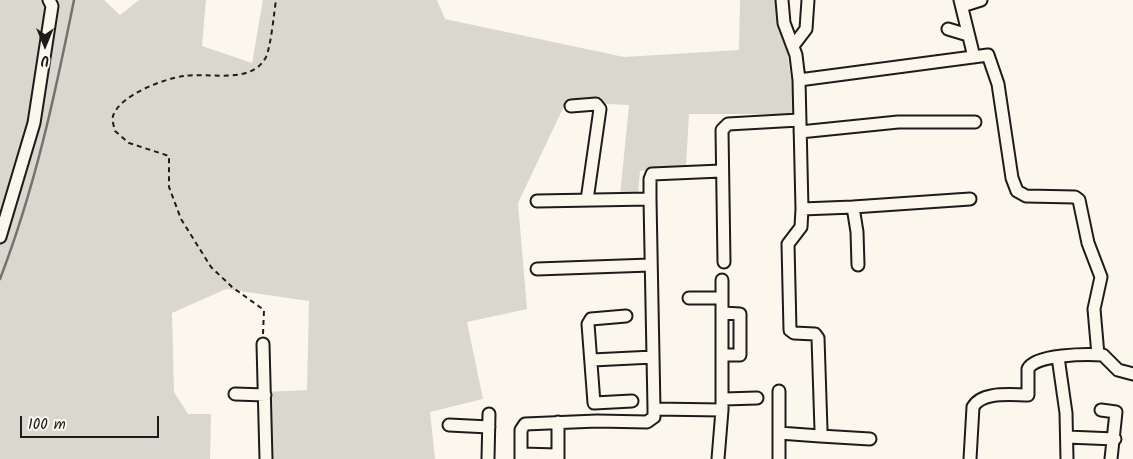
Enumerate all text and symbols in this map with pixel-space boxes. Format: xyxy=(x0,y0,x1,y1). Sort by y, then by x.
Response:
north arrow xyxy=(20,20,70,70)
text: U xyxy=(41,49,49,71)
scale bar xyxy=(22,406,161,438)
text: 100 m xyxy=(28,413,66,437)

